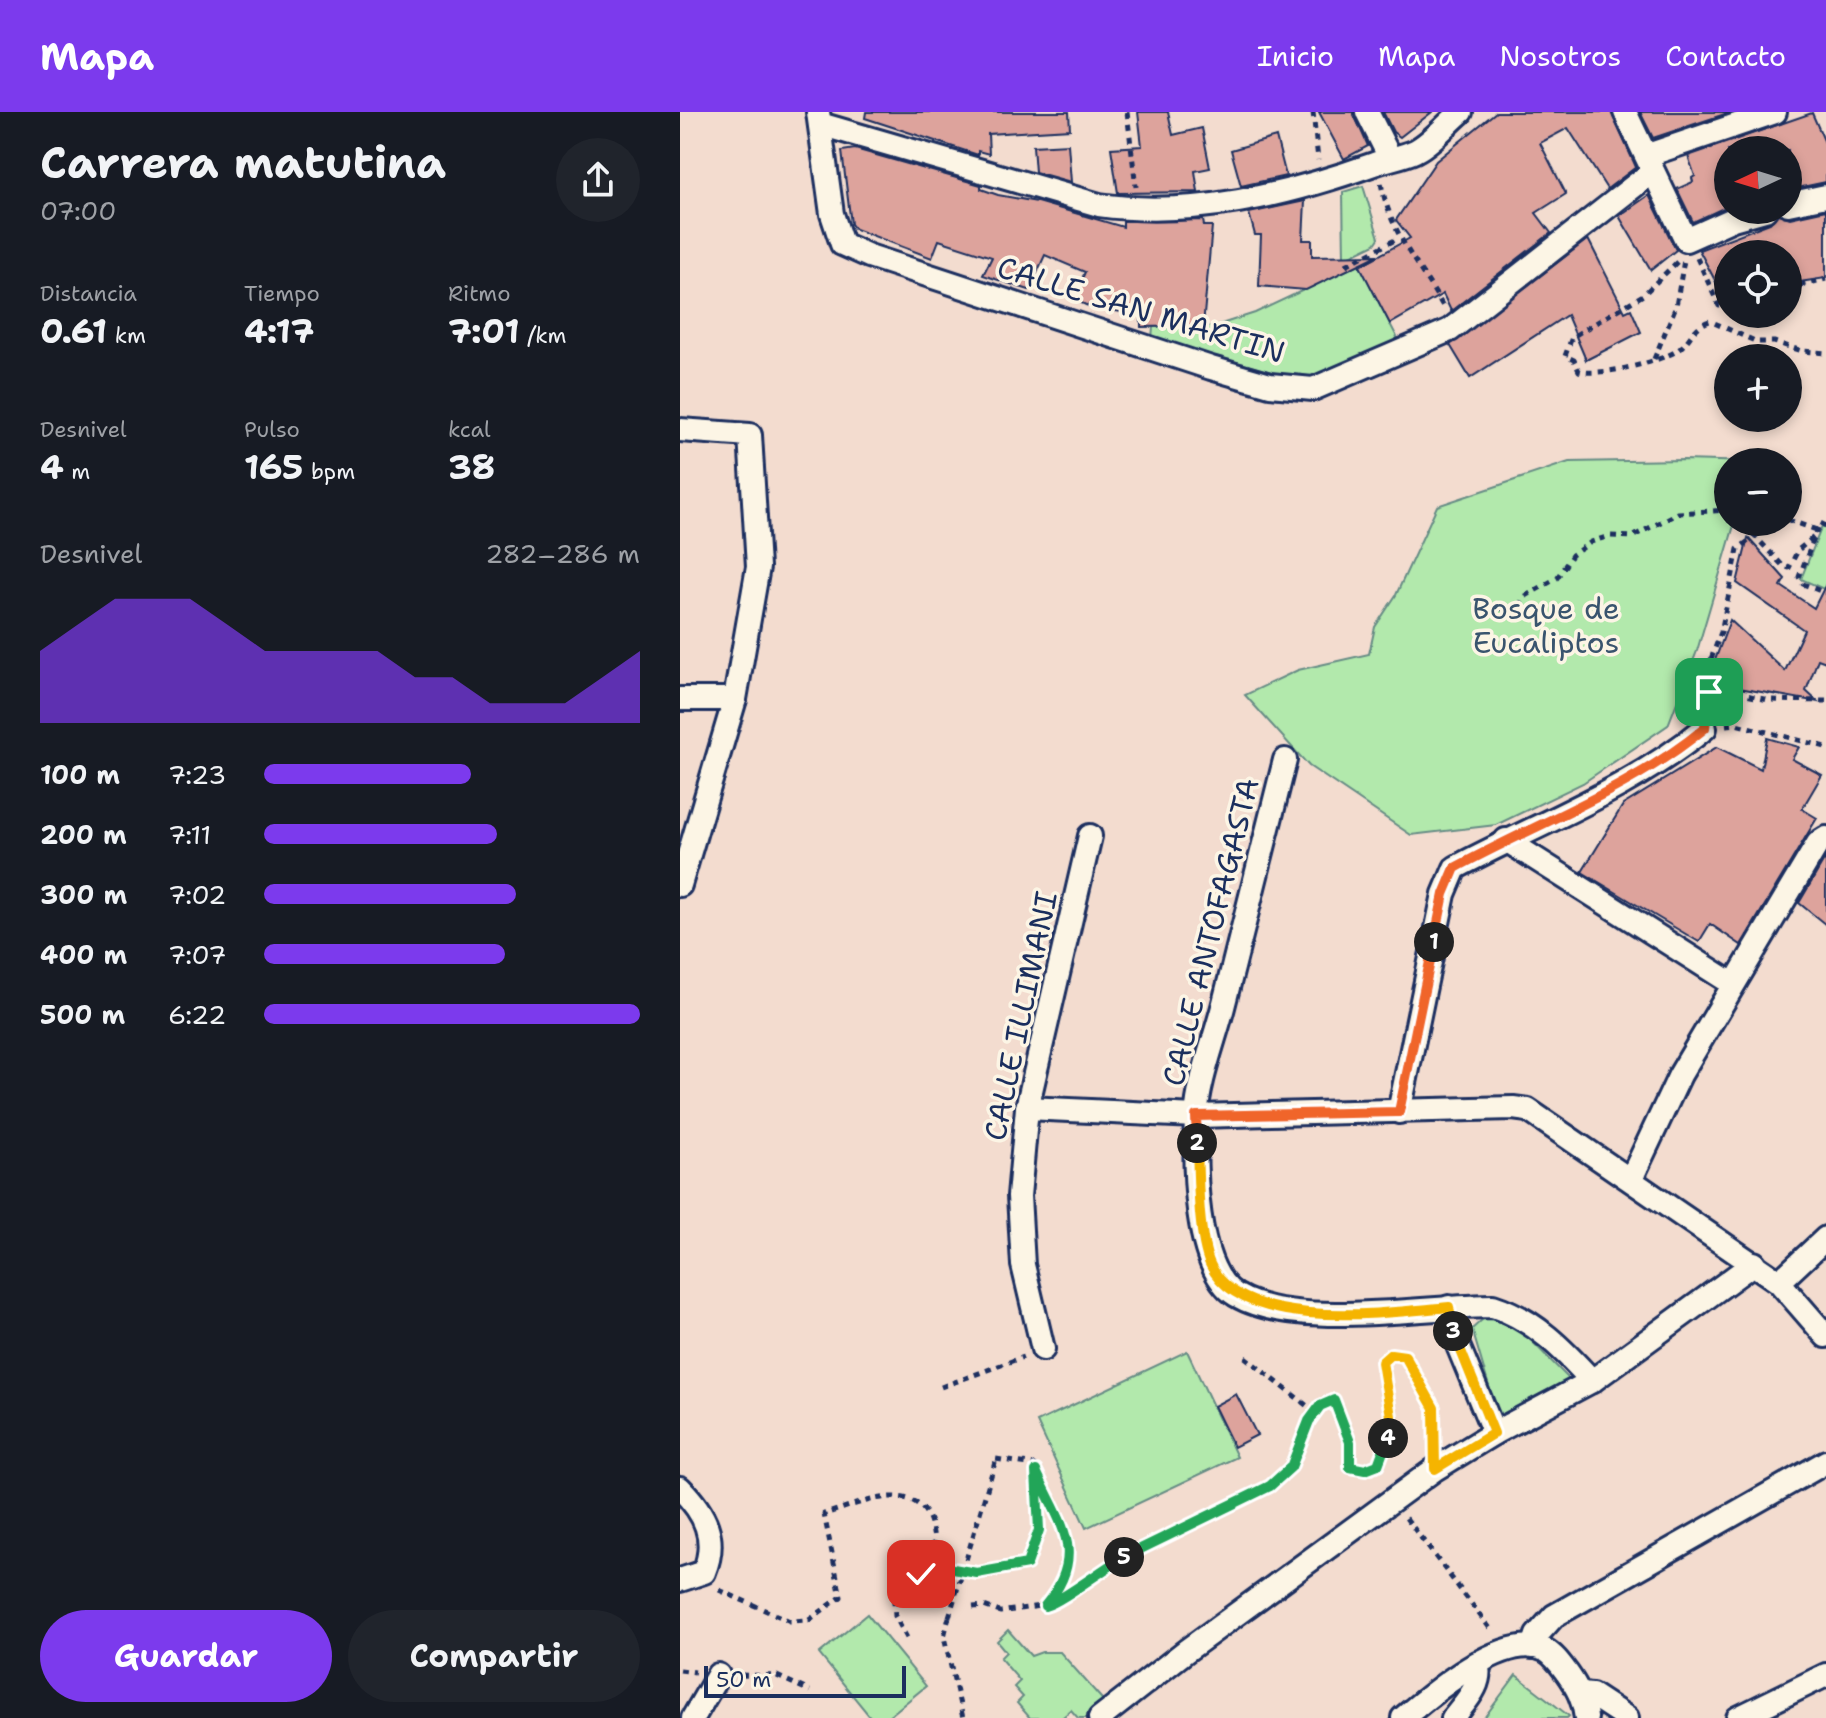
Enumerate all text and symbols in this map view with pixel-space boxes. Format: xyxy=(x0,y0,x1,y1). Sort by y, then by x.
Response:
text: Mapa xyxy=(40,31,154,82)
text: Inicio xyxy=(1257,37,1334,75)
text: Mapa xyxy=(1378,37,1455,75)
text: Nosotros xyxy=(1499,37,1621,75)
text: Contacto xyxy=(1665,37,1786,75)
text: Carrera matutina xyxy=(40,133,446,192)
north arrow xyxy=(1714,136,1802,224)
map controls xyxy=(1714,136,1802,536)
button: share xyxy=(556,138,640,222)
text: 07:00 xyxy=(40,193,117,228)
button: locate xyxy=(1714,240,1802,328)
street label: CALLE SAN MARTIN xyxy=(992,246,1290,373)
text: Distancia xyxy=(40,279,137,308)
text: Tiempo xyxy=(244,279,320,308)
text: Ritmo xyxy=(448,279,511,308)
text: 0.61 xyxy=(40,308,107,354)
text: 4:17 xyxy=(244,308,314,354)
text: 7:01 xyxy=(448,308,520,354)
text: km xyxy=(107,321,146,350)
text: /km xyxy=(520,321,566,350)
button: + xyxy=(1714,344,1802,432)
text: Desnivel xyxy=(40,415,127,444)
text: Pulso xyxy=(244,415,300,444)
text: kcal xyxy=(448,415,491,444)
text: 4 xyxy=(40,444,64,490)
text: 165 xyxy=(244,444,303,490)
text: 38 xyxy=(448,444,495,490)
button: − xyxy=(1714,448,1802,536)
text: m xyxy=(64,457,90,486)
text: bpm xyxy=(303,457,355,486)
text: Desnivel xyxy=(40,536,142,571)
text: 282–286 m xyxy=(485,536,640,571)
park label: Bosque de Eucaliptos xyxy=(1472,588,1620,663)
pin xyxy=(1675,658,1743,726)
icon: arrive xyxy=(1687,670,1731,714)
text: 100 m xyxy=(40,757,120,792)
text: 7:23 xyxy=(168,757,226,792)
street label: CALLE ANTOFAGASTA xyxy=(1152,774,1269,1090)
text: 200 m xyxy=(40,817,127,852)
text: 7:11 xyxy=(168,817,211,852)
text: 300 m xyxy=(40,877,127,912)
text: 7:02 xyxy=(168,877,226,912)
street label: CALLE ILLIMANI xyxy=(974,888,1067,1144)
pin: 1 xyxy=(1414,922,1454,962)
text: 1 xyxy=(1429,927,1439,956)
text: 400 m xyxy=(40,937,127,972)
text: 7:07 xyxy=(168,937,226,972)
text: 500 m xyxy=(40,997,125,1032)
text: 6:22 xyxy=(168,997,226,1032)
pin: 2 xyxy=(1177,1123,1217,1163)
text: 2 xyxy=(1189,1128,1205,1157)
pin: 3 xyxy=(1433,1311,1473,1351)
text: 3 xyxy=(1445,1316,1461,1345)
pin: 4 xyxy=(1368,1418,1408,1458)
text: 4 xyxy=(1380,1423,1396,1452)
pin: 5 xyxy=(1104,1537,1144,1577)
pin xyxy=(887,1540,955,1608)
text: 5 xyxy=(1117,1542,1131,1571)
icon: check xyxy=(899,1552,943,1596)
button: Guardar xyxy=(40,1610,332,1702)
button: Compartir xyxy=(348,1610,640,1702)
scale bar xyxy=(704,1662,906,1698)
text: 50 m xyxy=(716,1665,771,1694)

